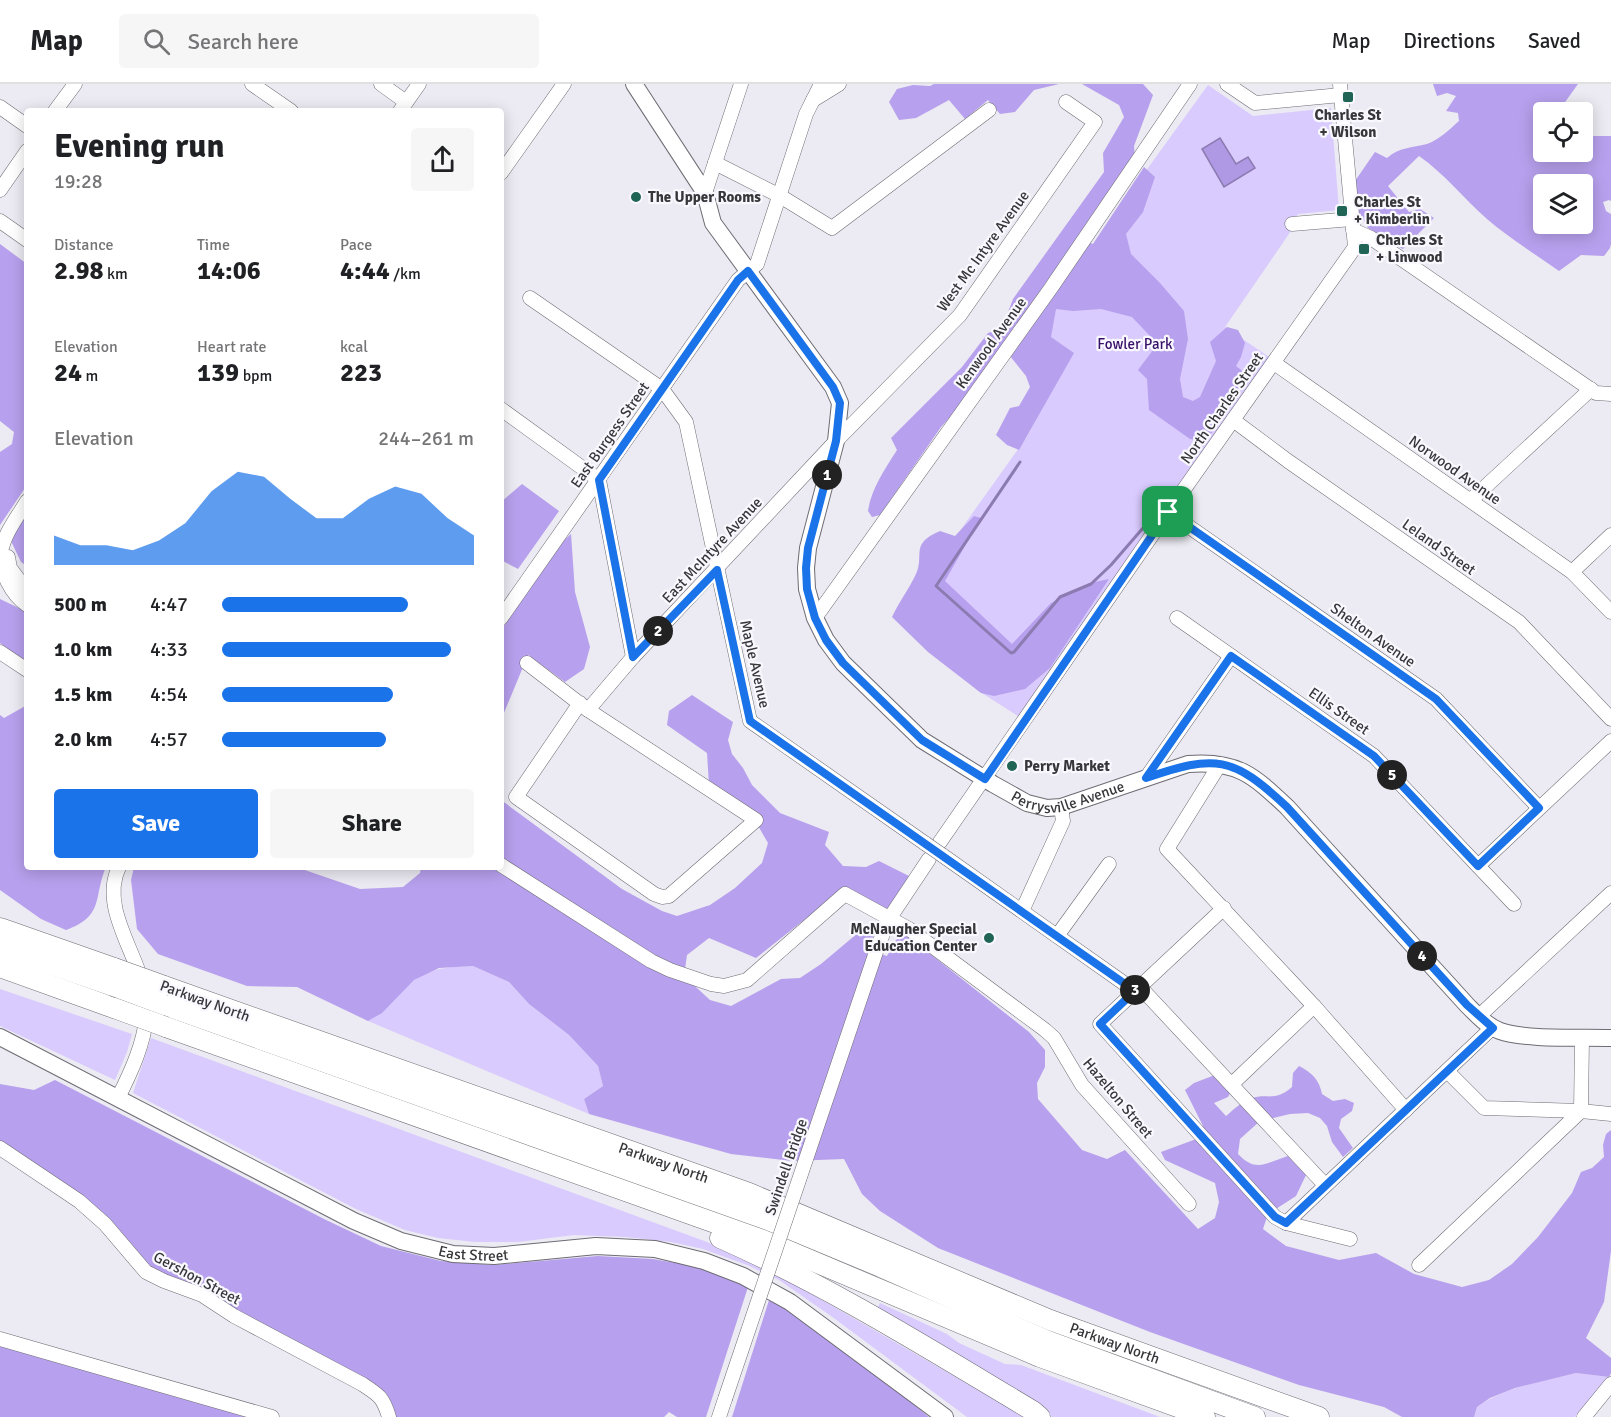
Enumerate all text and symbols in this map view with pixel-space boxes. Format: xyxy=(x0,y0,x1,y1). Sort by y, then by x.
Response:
search box xyxy=(119,14,539,68)
text: Map xyxy=(30,24,83,58)
icon: search xyxy=(140,25,173,58)
text: Search here xyxy=(188,28,299,55)
text: Map xyxy=(1332,28,1370,54)
text: Directions xyxy=(1403,28,1495,54)
text: Saved xyxy=(1528,28,1581,54)
marker: Charles St + Wilson xyxy=(1341,90,1355,104)
map controls xyxy=(1533,102,1593,234)
button: locate xyxy=(1533,102,1593,162)
place label: Charles St + Wilson xyxy=(1315,106,1382,141)
text: Evening run xyxy=(54,126,224,167)
button: share xyxy=(411,128,474,191)
text: 19:28 xyxy=(54,169,103,194)
button: layers xyxy=(1533,174,1593,234)
street label: West Mc Intyre Avenue xyxy=(933,187,1033,315)
place label: The Upper Rooms xyxy=(648,188,761,206)
marker: The Upper Rooms xyxy=(629,190,643,204)
place label: Charles St + Kimberlin xyxy=(1354,193,1430,228)
marker: Charles St + Kimberlin xyxy=(1335,204,1349,218)
place label: Charles St + Linwood xyxy=(1376,231,1443,266)
text: Distance xyxy=(54,235,114,255)
text: Time xyxy=(197,235,230,255)
text: Pace xyxy=(340,235,372,255)
marker: Charles St + Linwood xyxy=(1357,242,1371,256)
text: 2.98 xyxy=(54,255,104,287)
text: 14:06 xyxy=(197,255,261,287)
text: 4:44 xyxy=(340,255,390,287)
text: km xyxy=(104,264,128,284)
text: /km xyxy=(390,264,421,284)
street label: Kenwood Avenue xyxy=(952,294,1030,392)
park label: Fowler Park xyxy=(1097,335,1173,353)
text: Elevation xyxy=(54,337,118,357)
text: Heart rate xyxy=(197,337,266,357)
text: kcal xyxy=(340,337,368,357)
street label: North Charles Street xyxy=(1177,349,1267,467)
text: 24 xyxy=(54,357,82,389)
text: 139 xyxy=(197,357,239,389)
text: 223 xyxy=(340,357,382,389)
text: m xyxy=(82,366,98,386)
text: bpm xyxy=(239,366,272,386)
street label: East Burgess Street xyxy=(567,379,653,491)
text: Elevation xyxy=(54,426,134,451)
text: 244–261 m xyxy=(378,426,474,451)
street label: Norwood Avenue xyxy=(1406,432,1504,508)
pin: 1 xyxy=(812,460,842,490)
text: 1 xyxy=(823,465,831,485)
pin xyxy=(1142,486,1193,537)
street label: East McIntyre Avenue xyxy=(658,493,766,607)
icon: arrive xyxy=(1151,495,1184,528)
street label: Leland Street xyxy=(1399,515,1479,579)
text: 500 m xyxy=(54,592,107,617)
text: 4:47 xyxy=(150,592,188,617)
street label: Shelton Avenue xyxy=(1327,599,1419,671)
pin: 2 xyxy=(643,616,673,646)
street label: Maple Avenue xyxy=(736,618,774,710)
text: 2 xyxy=(654,621,662,641)
text: 1.0 km xyxy=(54,637,112,662)
text: 4:33 xyxy=(150,637,188,662)
text: 1.5 km xyxy=(54,682,112,707)
text: 4:54 xyxy=(150,682,188,707)
street label: Ellis Street xyxy=(1305,684,1373,738)
text: 2.0 km xyxy=(54,727,112,752)
text: 4:57 xyxy=(150,727,188,752)
place label: Perry Market xyxy=(1024,757,1110,775)
marker: Perry Market xyxy=(1005,759,1019,773)
pin: 5 xyxy=(1377,760,1407,790)
text: 5 xyxy=(1388,765,1396,785)
street label: Perrysville Avenue xyxy=(1008,777,1127,817)
button: Save xyxy=(54,789,258,858)
button: Share xyxy=(270,789,474,858)
place label: McNaugher Special Education Center xyxy=(850,920,977,955)
marker: McNaugher Special Education Center xyxy=(982,931,996,945)
pin: 4 xyxy=(1407,941,1437,971)
text: 4 xyxy=(1418,946,1426,966)
pin: 3 xyxy=(1120,975,1150,1005)
street label: Parkway North xyxy=(158,976,252,1026)
text: 3 xyxy=(1131,980,1139,1000)
street label: Hazelton Street xyxy=(1079,1054,1157,1142)
street label: Swindell Bridge xyxy=(761,1116,811,1218)
street label: Parkway North xyxy=(616,1139,711,1187)
street label: East Street xyxy=(436,1242,509,1265)
street label: Gershon Street xyxy=(150,1248,244,1308)
street label: Parkway North xyxy=(1067,1319,1162,1368)

